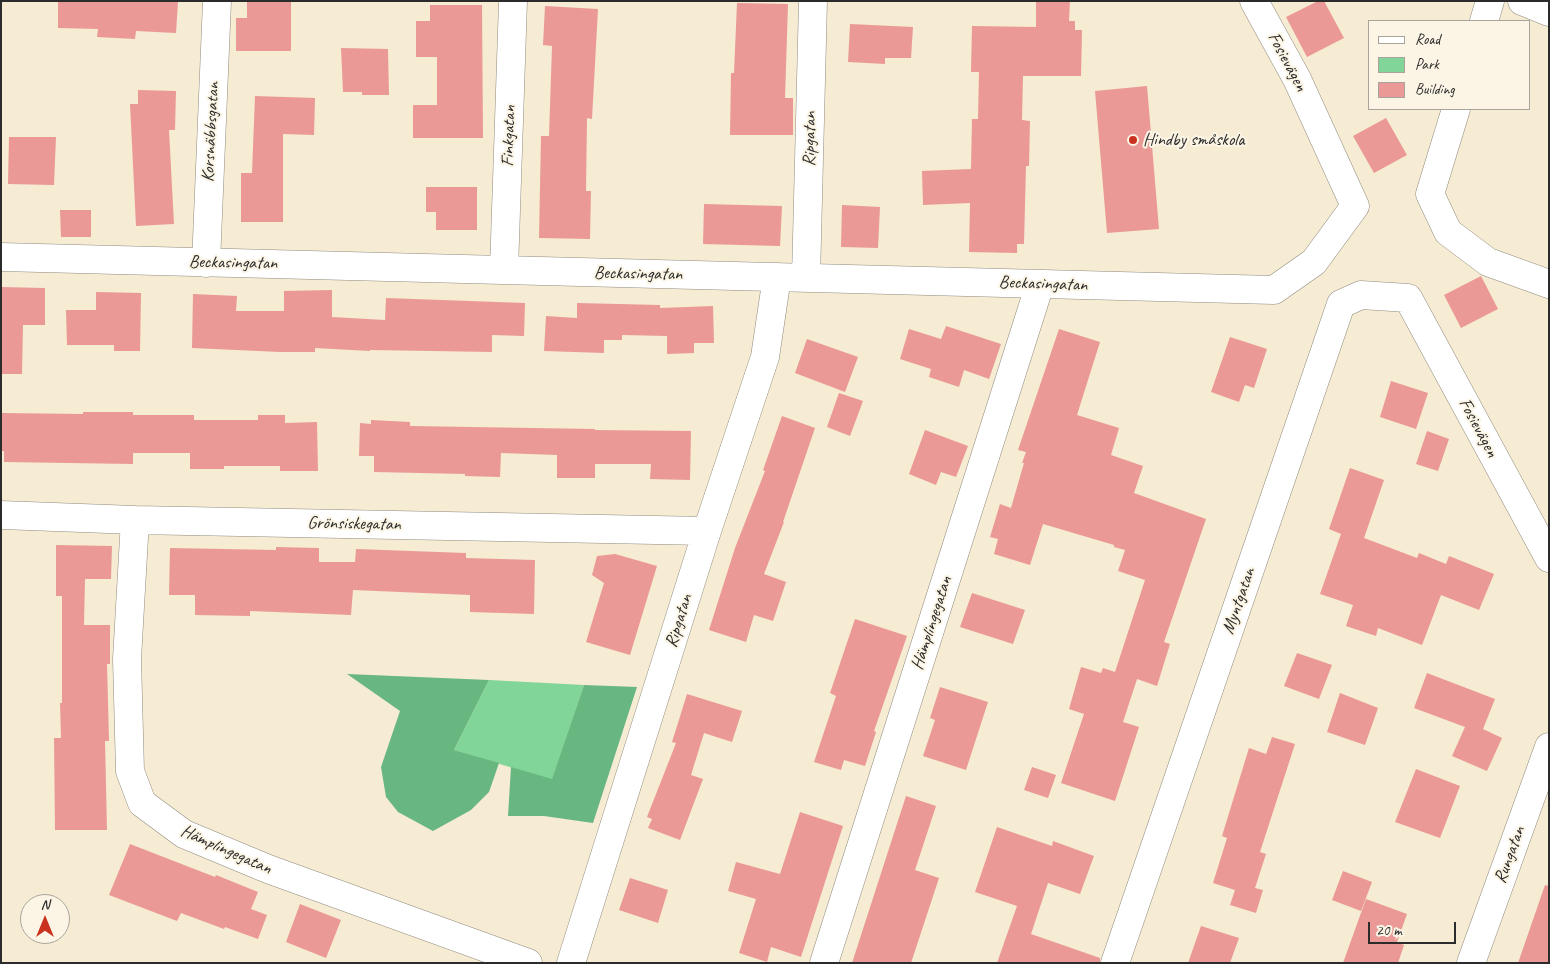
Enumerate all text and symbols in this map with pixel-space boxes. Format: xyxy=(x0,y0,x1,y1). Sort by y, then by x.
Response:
legend xyxy=(1368,20,1530,110)
street label: Fosievägen xyxy=(1263,29,1311,95)
text: Road xyxy=(1415,30,1440,49)
text: Park xyxy=(1415,55,1439,74)
text: Building xyxy=(1415,80,1454,99)
street label: Korsnäbbsgatan xyxy=(198,81,224,183)
street label: Finkgatan xyxy=(497,105,521,167)
street label: Ripgatan xyxy=(799,111,821,167)
place label: Hindby småskola xyxy=(1143,129,1245,151)
marker: Hindby småskola xyxy=(1127,134,1139,146)
street label: Beckasingatan xyxy=(189,251,277,275)
street label: Beckasingatan xyxy=(594,262,682,286)
street label: Beckasingatan xyxy=(998,272,1088,296)
street label: Fosievägen xyxy=(1454,395,1502,461)
street label: Grönsiskegatan xyxy=(307,512,401,536)
street label: Myntgatan xyxy=(1218,565,1260,637)
street label: Hämplingegatan xyxy=(907,573,957,673)
street label: Ripgatan xyxy=(661,592,697,650)
street label: Hämplingegatan xyxy=(177,820,275,880)
street label: Rungatan xyxy=(1490,824,1530,886)
north arrow xyxy=(20,894,70,944)
text: N xyxy=(41,896,49,913)
scale bar xyxy=(1370,912,1458,944)
text: 20 m xyxy=(1376,921,1402,940)

